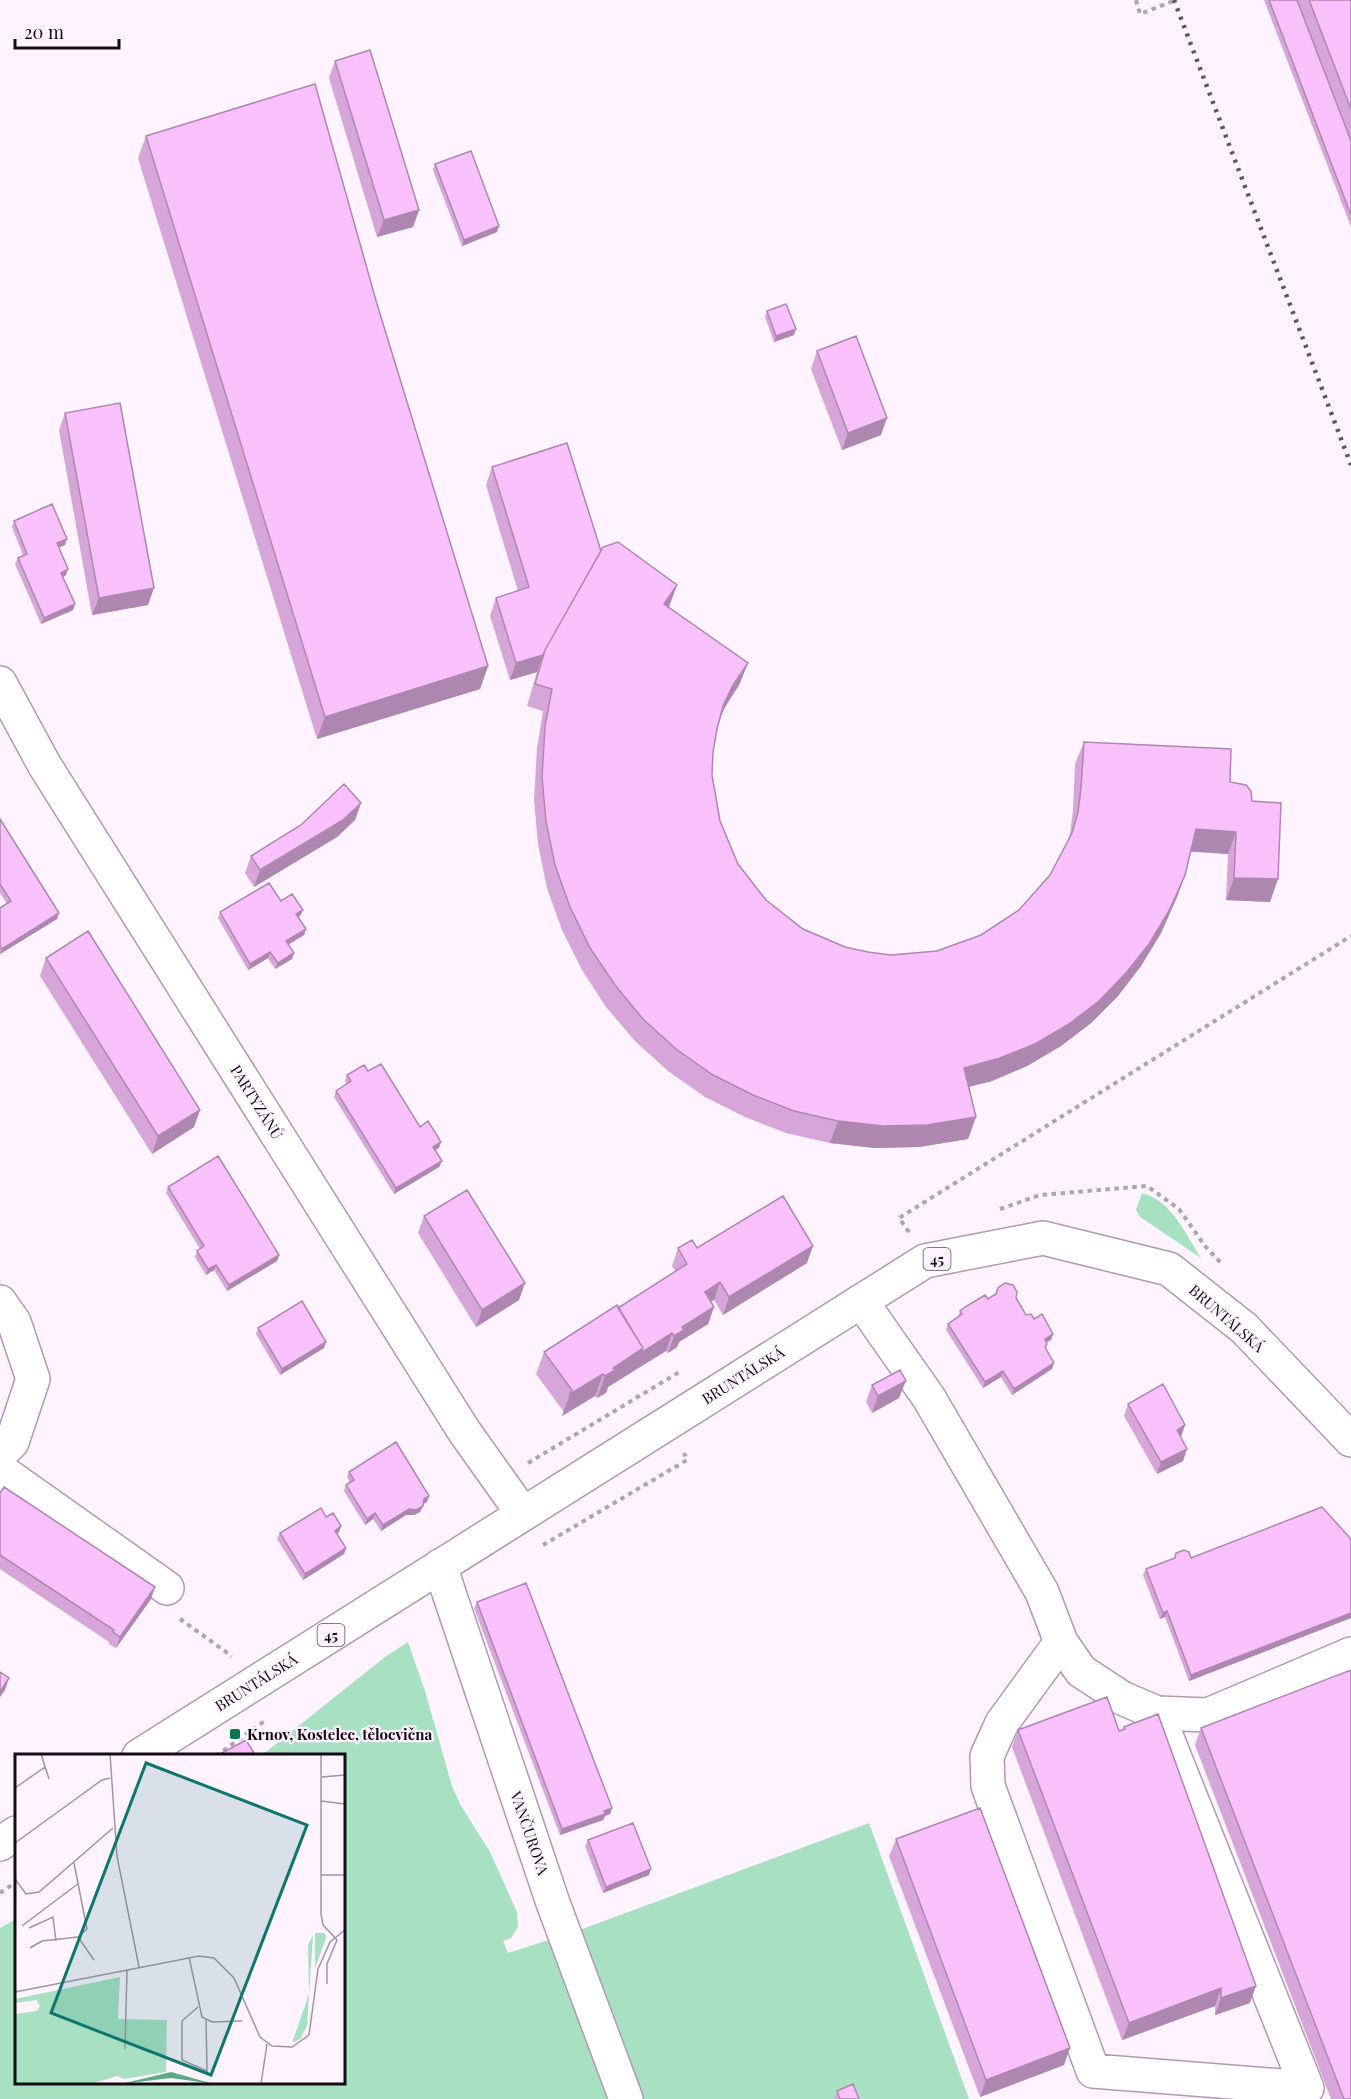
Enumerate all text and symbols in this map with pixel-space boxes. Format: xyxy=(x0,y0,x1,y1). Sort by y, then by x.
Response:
scale bar xyxy=(15,12,118,50)
text: 20 m xyxy=(24,20,64,44)
street label: PARTYZÁNŮ xyxy=(226,1061,288,1143)
road number: 45 xyxy=(924,1248,950,1270)
street label: BRUNTÁLSKÁ xyxy=(1185,1280,1269,1357)
street label: BRUNTÁLSKÁ xyxy=(698,1341,788,1408)
road number: 45 xyxy=(318,1624,344,1646)
street label: BRUNTÁLSKÁ xyxy=(211,1648,301,1715)
place label: Krnov, Kostelec, tělocvična xyxy=(247,1724,432,1744)
marker: Krnov, Kostelec, tělocvična xyxy=(228,1727,242,1741)
inset map xyxy=(15,1754,345,2084)
street label: VANČUROVA xyxy=(506,1788,554,1878)

